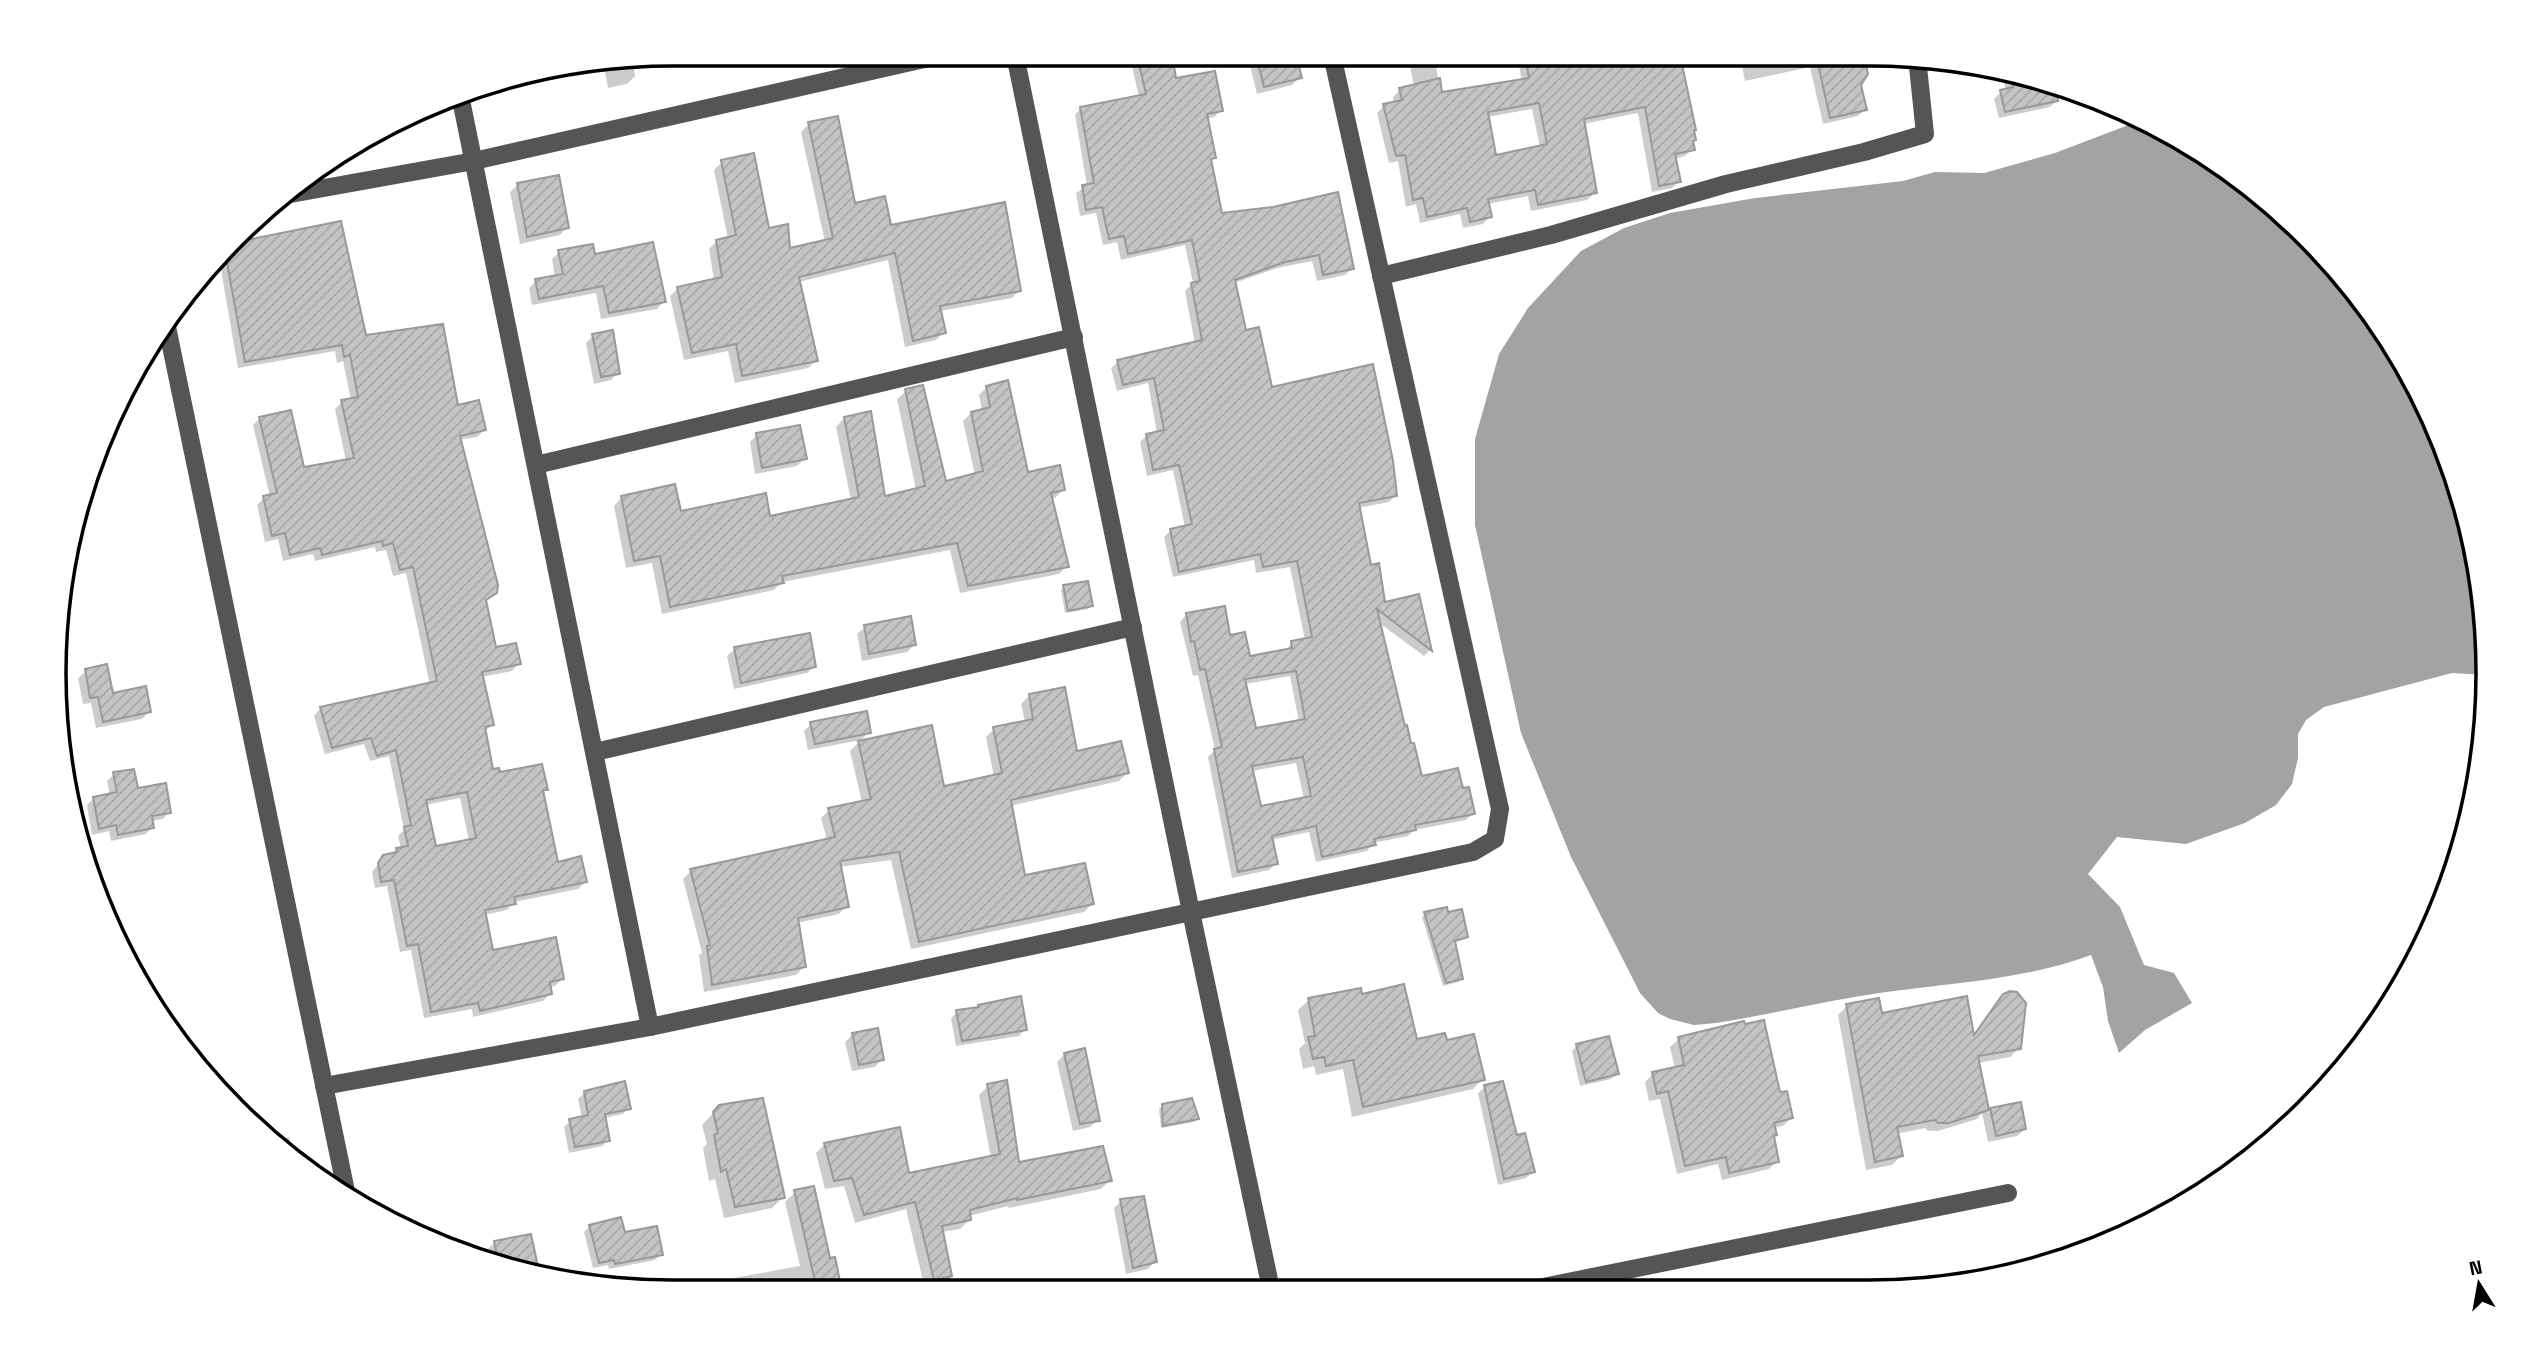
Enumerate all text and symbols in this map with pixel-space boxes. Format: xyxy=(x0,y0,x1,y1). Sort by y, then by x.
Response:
north arrow xyxy=(2444,1249,2514,1319)
text: N xyxy=(2467,1254,2484,1281)

